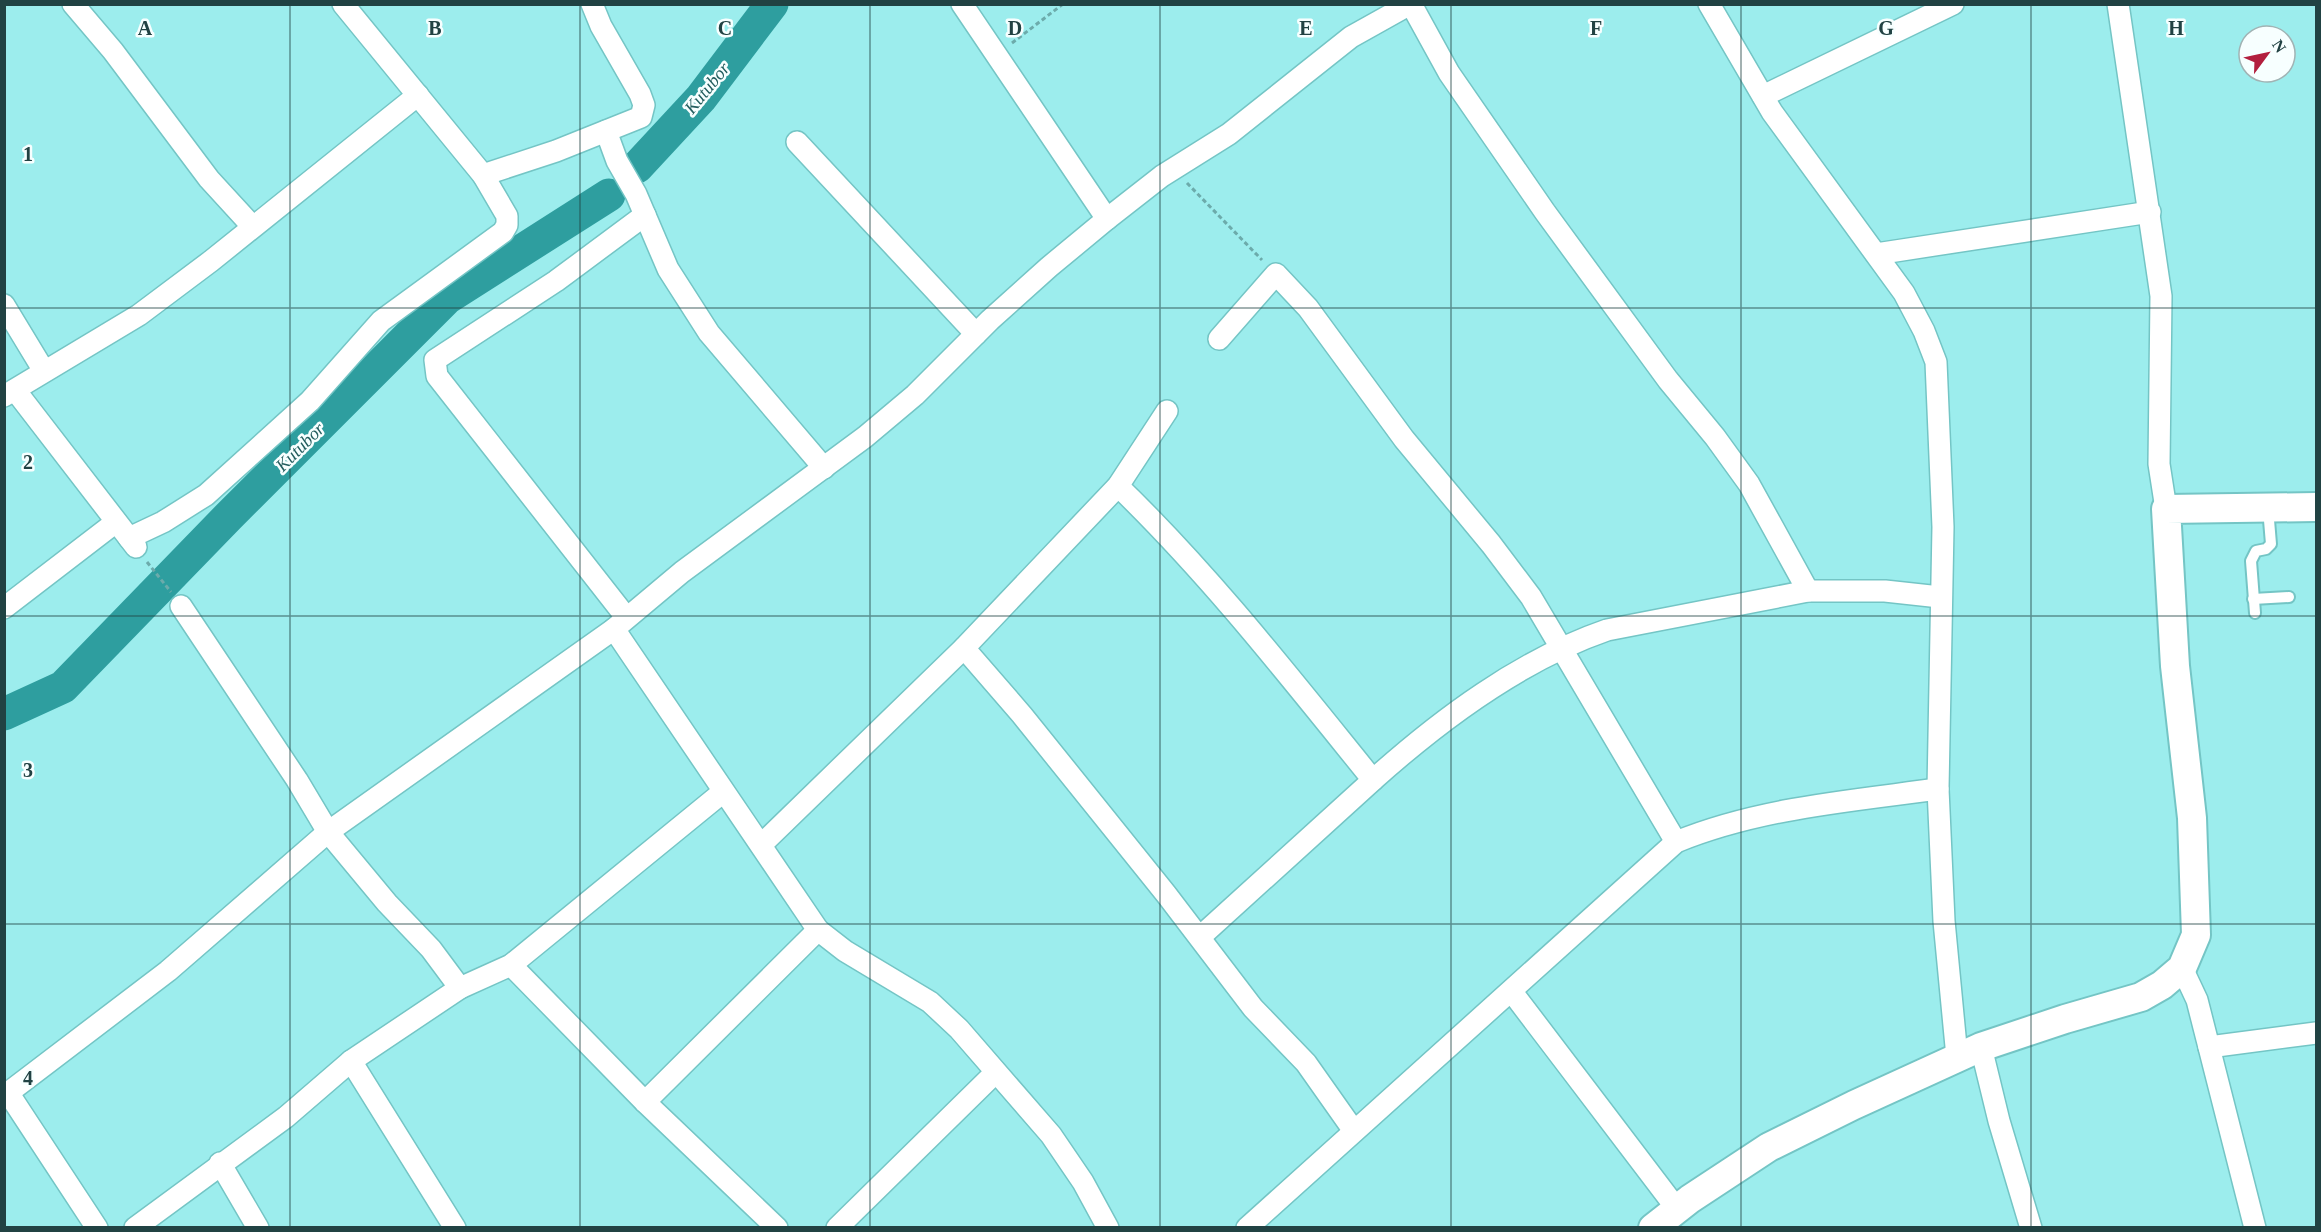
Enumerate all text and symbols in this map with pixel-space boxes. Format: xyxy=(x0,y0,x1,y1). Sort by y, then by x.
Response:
text: A xyxy=(138,17,153,39)
text: B xyxy=(428,17,442,39)
text: C xyxy=(718,17,732,39)
text: D xyxy=(1008,17,1022,39)
text: E xyxy=(1299,17,1313,39)
text: F xyxy=(1590,17,1602,39)
text: G xyxy=(1878,17,1894,39)
text: H xyxy=(2168,17,2184,39)
north arrow xyxy=(2237,24,2297,84)
text: N xyxy=(2269,37,2290,56)
water label: Kutubor xyxy=(680,58,734,118)
text: 1 xyxy=(23,143,33,165)
water label: Kutubor xyxy=(271,418,329,476)
text: 2 xyxy=(23,451,33,473)
text: 3 xyxy=(23,759,33,781)
text: 4 xyxy=(23,1067,33,1089)

